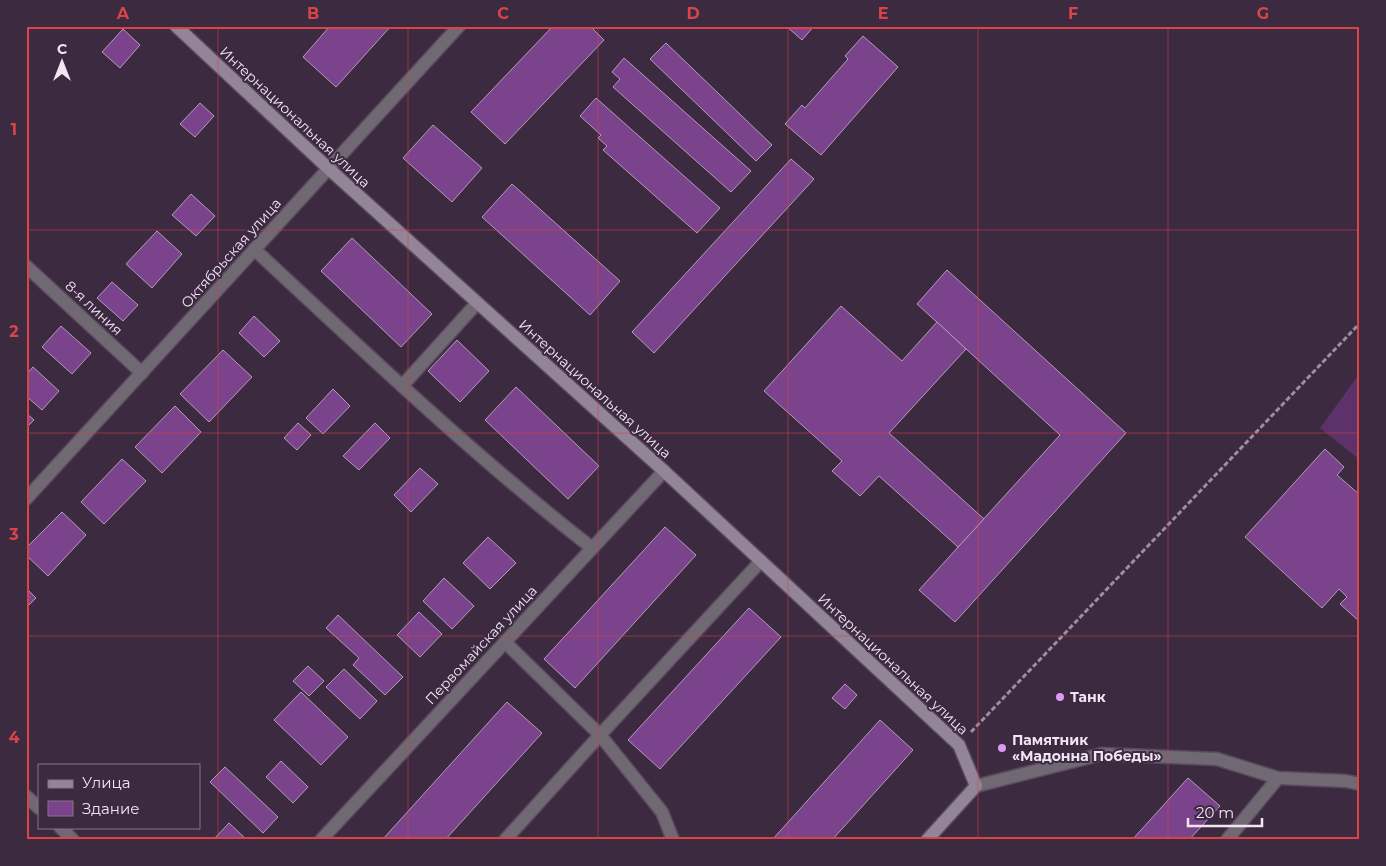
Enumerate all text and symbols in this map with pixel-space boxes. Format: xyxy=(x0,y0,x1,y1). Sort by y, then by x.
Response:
text: A xyxy=(116,4,130,23)
text: B xyxy=(307,4,319,23)
text: C xyxy=(497,4,509,23)
text: D xyxy=(686,4,700,23)
text: E xyxy=(878,4,888,23)
text: F xyxy=(1068,4,1078,23)
text: G xyxy=(1257,4,1269,23)
north arrow xyxy=(38,38,88,88)
text: С xyxy=(57,40,67,58)
street label: Интернациональная улица xyxy=(216,43,374,191)
text: 1 xyxy=(11,120,17,139)
street label: Октябрьская улица xyxy=(177,194,285,312)
street label: 8-я линия xyxy=(61,277,127,339)
street label: Интернациональная улица xyxy=(515,316,675,462)
text: 2 xyxy=(9,322,19,341)
text: 3 xyxy=(8,525,19,544)
street label: Первомайская улица xyxy=(421,582,541,708)
street label: Интернациональная улица xyxy=(814,590,972,738)
place label: Танк xyxy=(1070,688,1106,706)
marker: Танк xyxy=(1054,691,1066,703)
text: 4 xyxy=(8,728,20,747)
place label: Памятник «Мадонна Победы» xyxy=(1012,731,1161,765)
marker: Памятник «Мадонна Победы» xyxy=(996,742,1008,754)
legend xyxy=(38,764,200,828)
text: Улица xyxy=(82,773,130,792)
scale bar xyxy=(1188,796,1262,828)
text: Здание xyxy=(82,799,140,818)
text: 20 m xyxy=(1196,803,1234,822)

